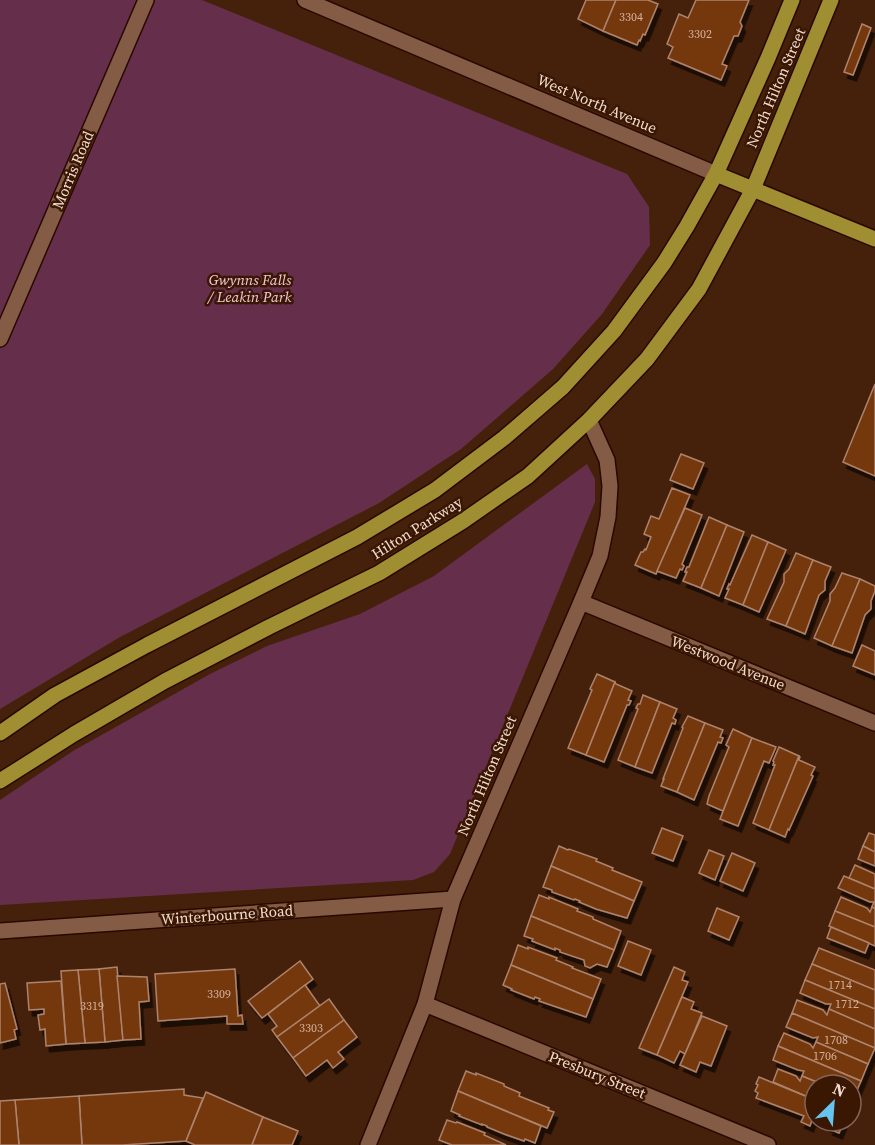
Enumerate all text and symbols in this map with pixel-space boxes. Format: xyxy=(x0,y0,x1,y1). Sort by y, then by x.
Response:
house number: 3304 xyxy=(619,9,643,25)
street label: North Hilton Street xyxy=(741,25,810,151)
house number: 3302 xyxy=(688,26,712,42)
street label: West North Avenue xyxy=(534,69,661,138)
street label: Morris Road xyxy=(47,127,99,212)
park label: Gwynns Falls / Leakin Park xyxy=(206,269,293,307)
street label: Hilton Parkway xyxy=(367,491,467,564)
street label: Westwood Avenue xyxy=(668,630,789,695)
street label: North Hilton Street xyxy=(452,713,521,839)
street label: Winterbourne Road xyxy=(160,899,294,930)
house number: 1714 xyxy=(828,977,852,993)
house number: 3309 xyxy=(207,986,231,1002)
house number: 1712 xyxy=(835,996,859,1012)
house number: 3319 xyxy=(80,998,104,1014)
house number: 3303 xyxy=(299,1020,323,1036)
house number: 1708 xyxy=(824,1032,848,1048)
street label: Presbury Street xyxy=(546,1046,649,1104)
house number: 1706 xyxy=(813,1048,837,1064)
north arrow xyxy=(803,1073,863,1133)
text: N xyxy=(829,1077,850,1102)

